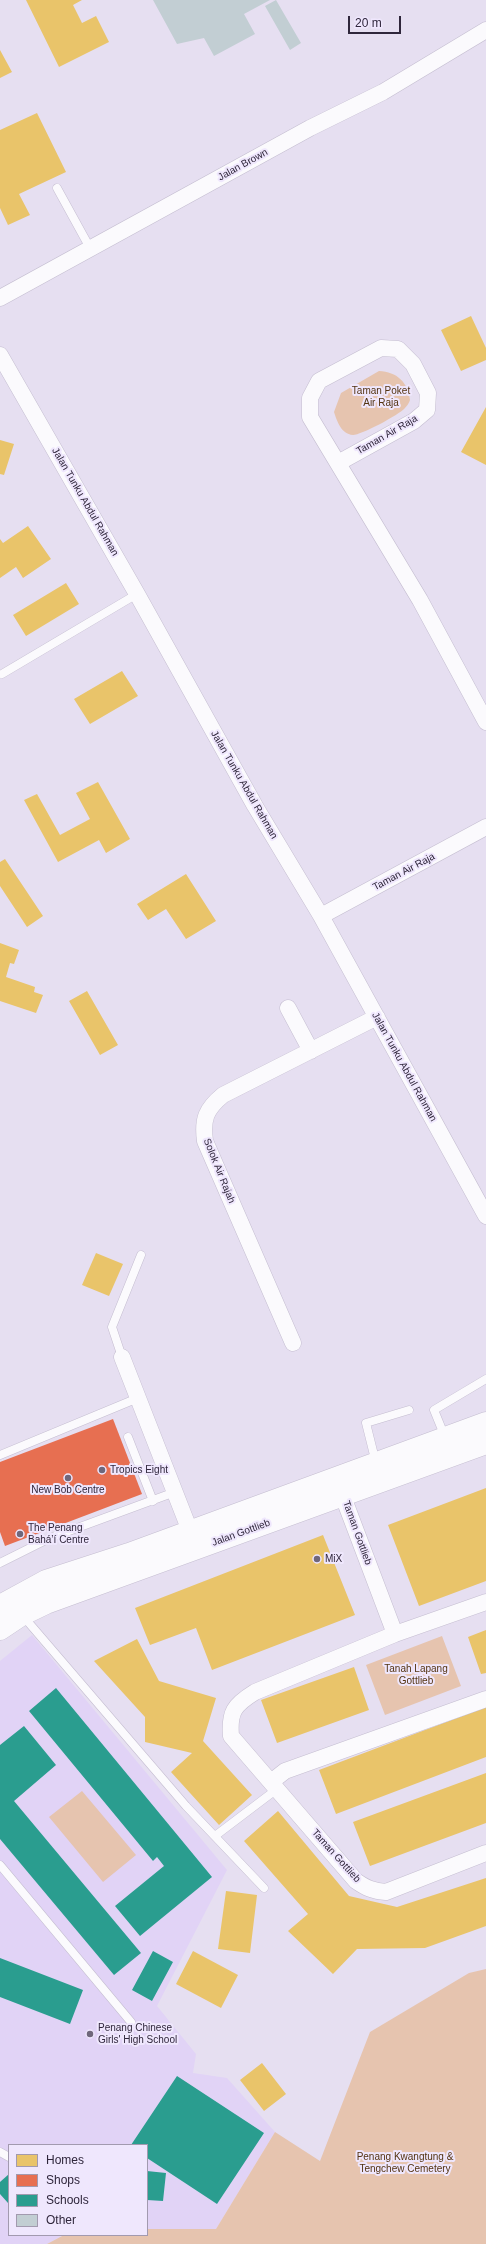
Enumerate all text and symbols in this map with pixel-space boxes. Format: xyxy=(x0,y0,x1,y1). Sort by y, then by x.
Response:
scale bar xyxy=(350,8,403,34)
text: 20 m xyxy=(355,16,382,30)
street label: Jalan Brown xyxy=(216,146,270,184)
park label: Taman Poket Air Raja xyxy=(352,385,410,408)
street label: Taman Air Raja xyxy=(354,413,420,457)
street label: Jalan Tunku Abdul Rahman xyxy=(49,446,121,558)
street label: Jalan Tunku Abdul Rahman xyxy=(208,729,280,841)
street label: Taman Air Raja xyxy=(371,851,437,893)
street label: Jalan Tunku Abdul Rahman xyxy=(369,1010,439,1124)
street label: Solok Air Rajah xyxy=(201,1137,237,1205)
place label: Tropics Eight xyxy=(110,1464,168,1476)
marker: Tropics Eight xyxy=(97,1465,107,1475)
marker: New Bob Centre xyxy=(63,1473,73,1483)
place label: New Bob Centre xyxy=(31,1484,105,1496)
street label: Taman Gottlieb xyxy=(340,1499,374,1567)
street label: Jalan Gottlieb xyxy=(210,1517,272,1549)
place label: The Penang Bahá’í Centre xyxy=(28,1522,89,1546)
marker: The Penang Bahá’í Centre xyxy=(15,1529,25,1539)
place label: MiX xyxy=(325,1553,342,1565)
marker: MiX xyxy=(312,1554,322,1564)
park label: Tanah Lapang Gottlieb xyxy=(384,1663,448,1686)
street label: Taman Gottlieb xyxy=(309,1827,363,1885)
place label: Penang Chinese Girls' High School xyxy=(98,2022,177,2046)
marker: Penang Chinese Girls' High School xyxy=(85,2029,95,2039)
legend xyxy=(8,2144,148,2236)
park label: Penang Kwangtung & Tengchew Cemetery xyxy=(357,2151,453,2174)
text: Homes xyxy=(46,2153,84,2167)
text: Shops xyxy=(46,2173,80,2187)
text: Schools xyxy=(46,2193,89,2207)
text: Other xyxy=(46,2213,76,2227)

